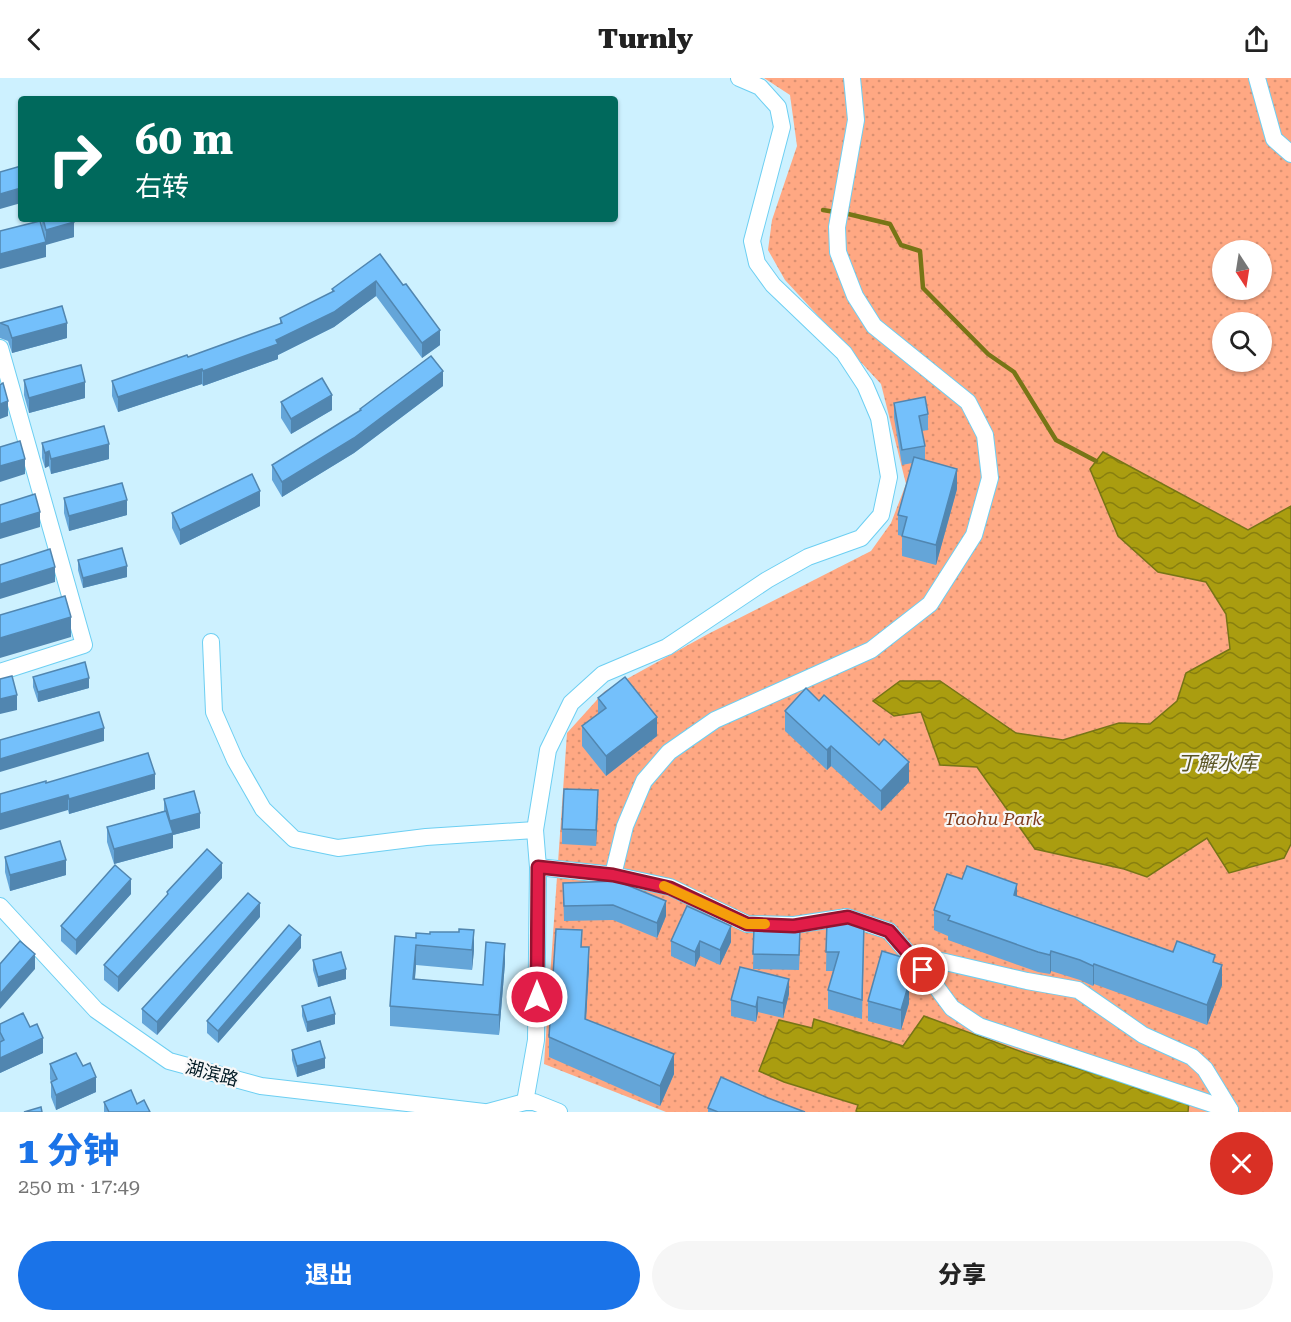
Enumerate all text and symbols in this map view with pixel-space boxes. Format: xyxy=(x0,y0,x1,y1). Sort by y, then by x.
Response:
icon: back xyxy=(18,23,51,56)
text: Turnly xyxy=(598,23,693,55)
icon: share xyxy=(1240,23,1273,56)
text: 60 m xyxy=(135,115,233,164)
icon: right xyxy=(36,120,114,198)
text: 右转 xyxy=(135,171,189,203)
north arrow xyxy=(1212,240,1272,300)
map controls xyxy=(1212,240,1272,372)
button: search xyxy=(1212,312,1272,372)
water label: 丁解水库 xyxy=(1177,751,1260,775)
park label: Taohu Park xyxy=(944,808,1042,829)
pin xyxy=(897,944,948,995)
icon: arrive xyxy=(906,953,939,986)
position arrow xyxy=(505,965,569,1029)
street label: 湖滨路 xyxy=(183,1056,241,1090)
text: 1 分钟 xyxy=(18,1130,119,1172)
button: close xyxy=(1210,1132,1273,1195)
text: 250 m · 17:49 xyxy=(18,1174,140,1198)
button: 退出 xyxy=(18,1241,640,1310)
button: 分享 xyxy=(652,1241,1273,1310)

